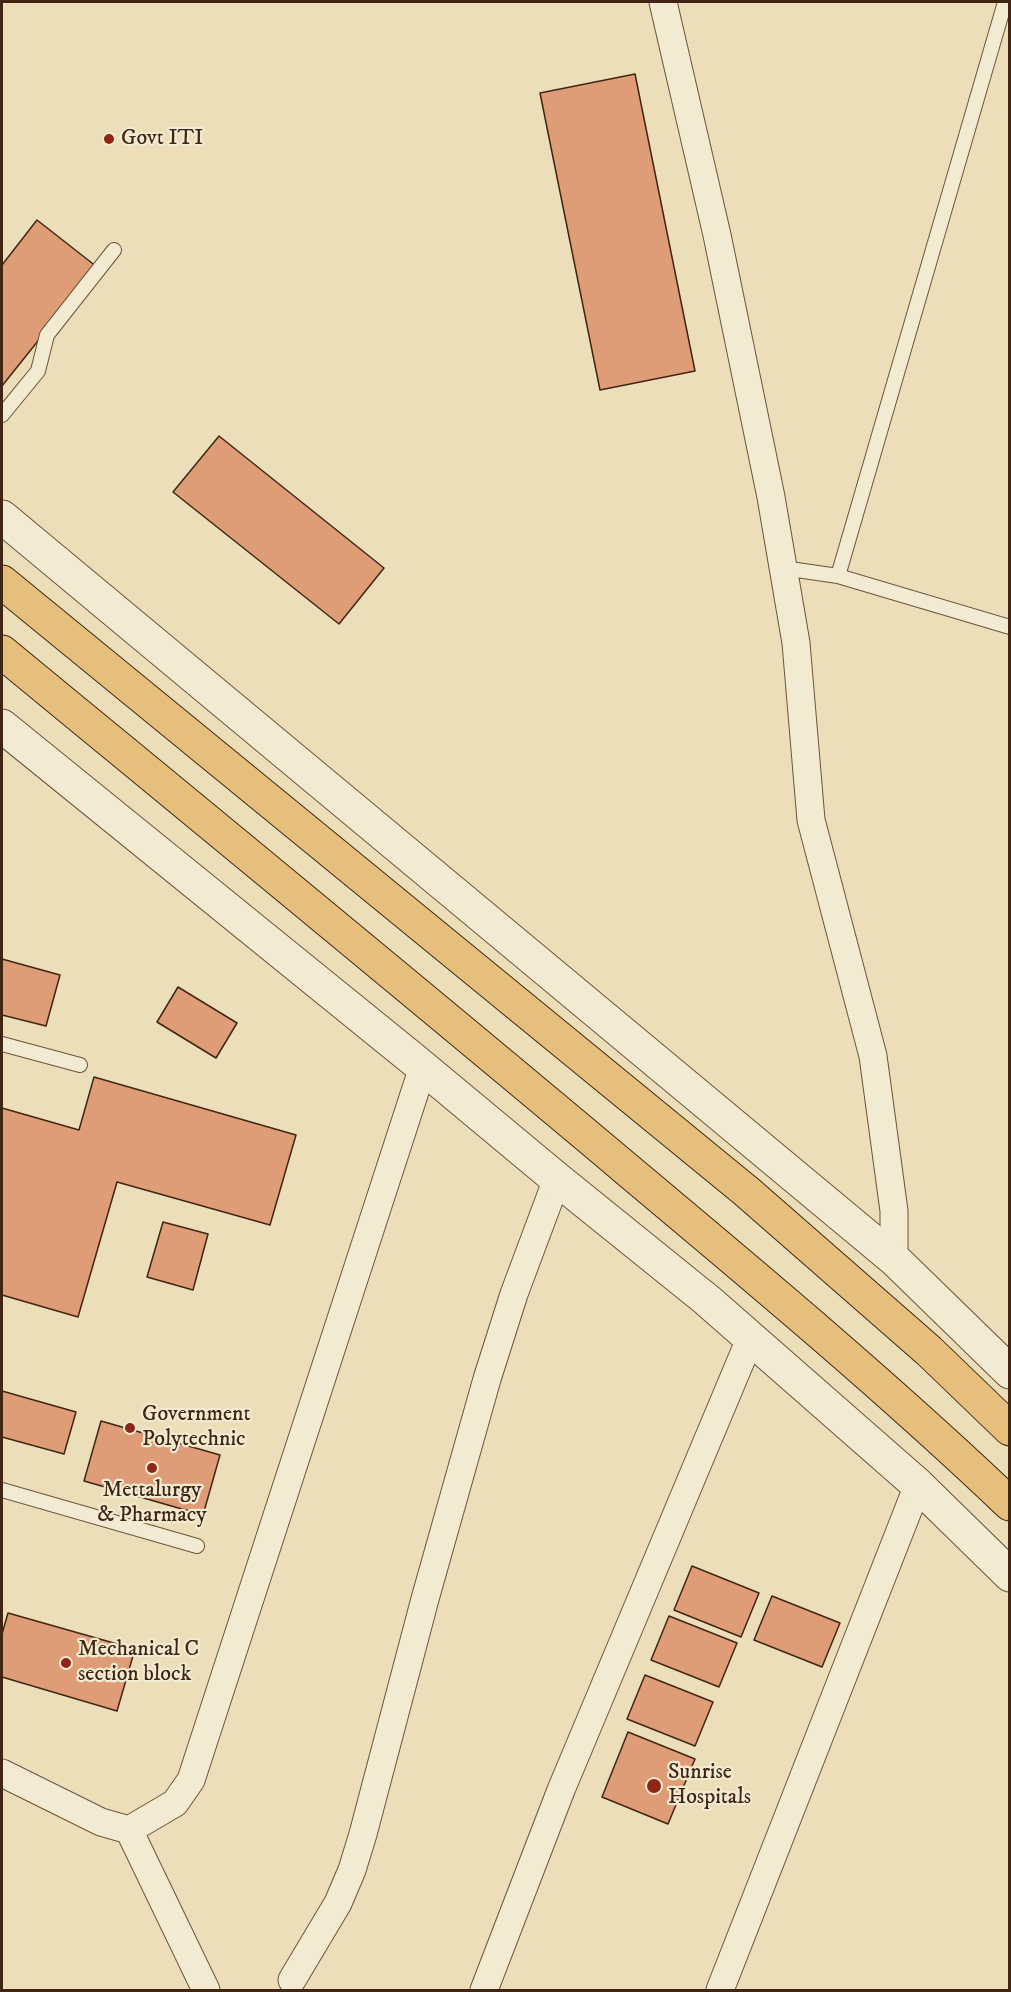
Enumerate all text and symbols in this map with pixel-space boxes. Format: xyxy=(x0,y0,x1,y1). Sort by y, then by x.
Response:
place label: Govt ITI xyxy=(121,126,203,152)
marker: Govt ITI xyxy=(102,132,116,146)
place label: Government Polytechnic xyxy=(142,1402,250,1454)
marker: Government Polytechnic xyxy=(123,1421,137,1435)
marker: Mettalurgy & Pharmacy xyxy=(145,1461,159,1475)
place label: Mettalurgy & Pharmacy xyxy=(97,1478,207,1530)
place label: Mechanical C section block xyxy=(78,1637,199,1688)
marker: Mechanical C section block xyxy=(59,1656,73,1670)
place label: Sunrise Hospitals xyxy=(668,1760,751,1812)
marker: Sunrise Hospitals xyxy=(645,1777,663,1795)

